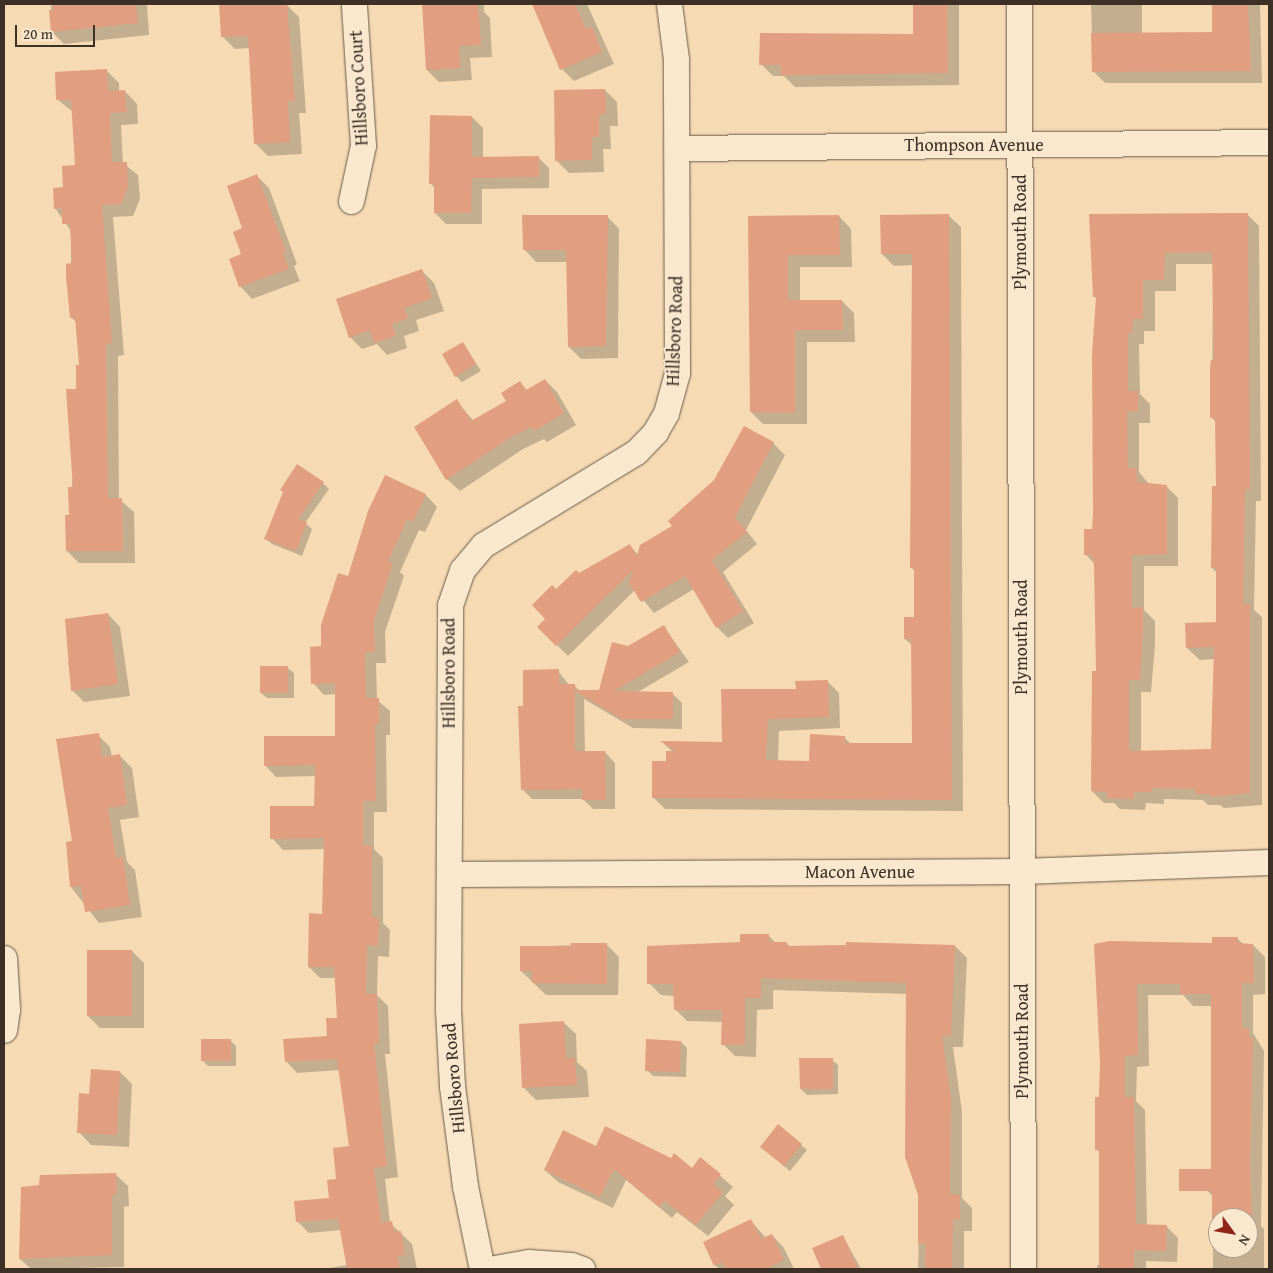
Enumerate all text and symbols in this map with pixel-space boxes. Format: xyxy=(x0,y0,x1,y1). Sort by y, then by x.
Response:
scale bar xyxy=(18,15,98,47)
text: 20 m xyxy=(23,23,53,44)
street label: Hillsboro Court xyxy=(345,30,373,146)
street label: Thompson Avenue xyxy=(904,134,1044,156)
street label: Plymouth Road xyxy=(1009,174,1031,290)
street label: Hillsboro Road xyxy=(662,275,688,387)
street label: Plymouth Road xyxy=(1010,579,1032,695)
street label: Hillsboro Road xyxy=(438,618,460,728)
street label: Macon Avenue xyxy=(805,861,915,883)
street label: Plymouth Road xyxy=(1011,983,1033,1099)
street label: Hillsboro Road xyxy=(438,1022,470,1134)
north arrow xyxy=(1208,1208,1258,1258)
text: N xyxy=(1234,1231,1256,1250)

